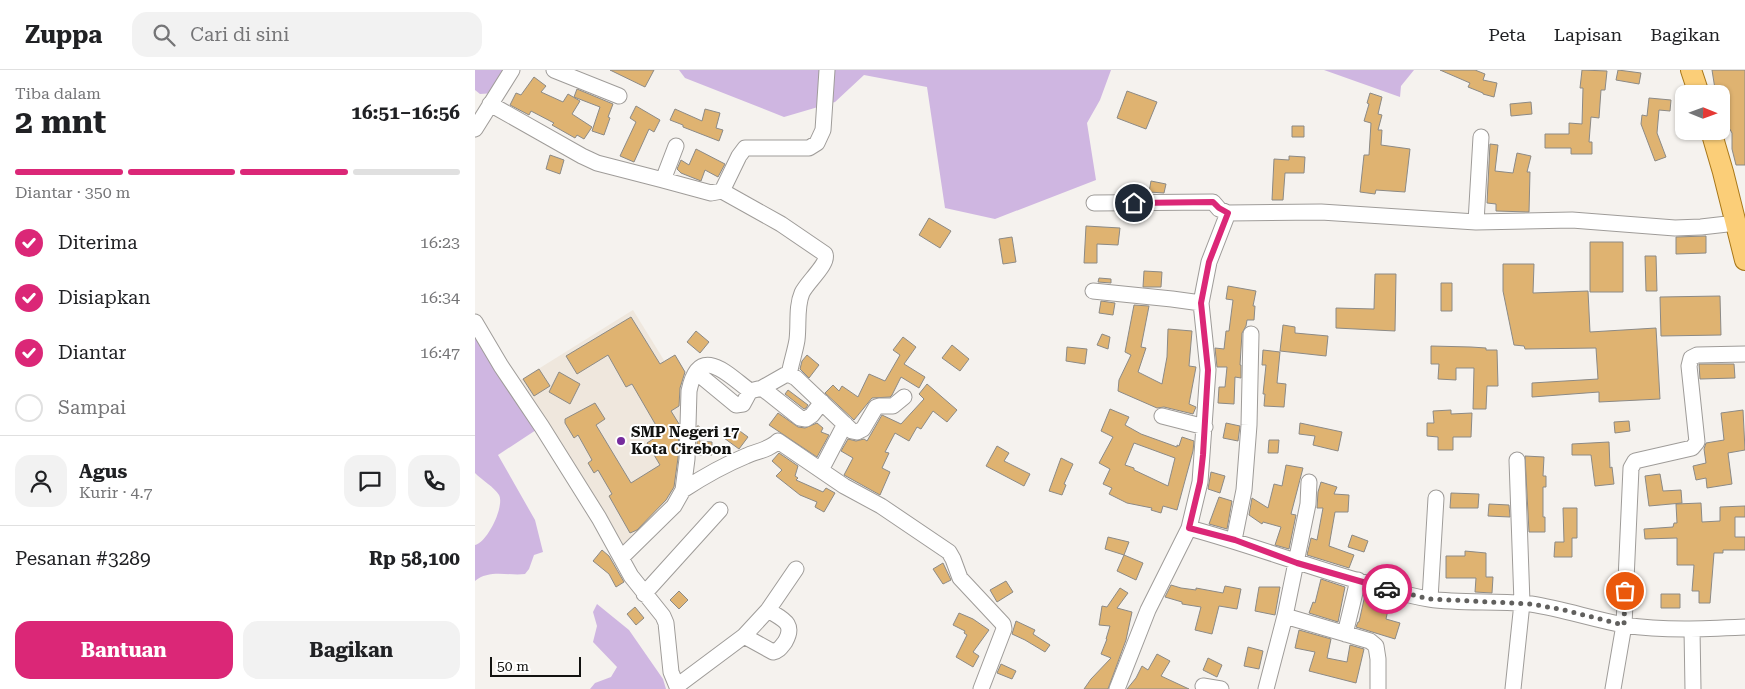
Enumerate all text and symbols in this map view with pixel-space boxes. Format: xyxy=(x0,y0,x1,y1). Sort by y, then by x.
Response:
search box xyxy=(132,12,482,57)
text: Zuppa xyxy=(25,21,102,49)
icon: search xyxy=(150,21,178,49)
text: Cari di sini xyxy=(190,23,289,46)
text: Peta xyxy=(1488,24,1526,45)
text: Lapisan xyxy=(1554,24,1622,45)
text: Bagikan xyxy=(1650,24,1720,45)
text: Tiba dalam xyxy=(15,84,101,103)
north arrow xyxy=(1675,85,1730,140)
map controls xyxy=(1675,85,1730,140)
text: 16:51–16:56 xyxy=(351,101,460,124)
text: 2 mnt xyxy=(15,103,106,141)
pin xyxy=(1113,182,1155,224)
text: Diantar · 350 m xyxy=(15,183,130,202)
icon: home xyxy=(1120,189,1148,217)
icon: check xyxy=(15,229,43,257)
text: Diterima xyxy=(58,231,138,254)
text: 16:23 xyxy=(420,233,460,252)
icon: check xyxy=(15,284,43,312)
text: Disiapkan xyxy=(58,286,151,309)
text: 16:34 xyxy=(420,288,460,307)
icon: check xyxy=(15,339,43,367)
text: Diantar xyxy=(58,341,126,364)
text: 16:47 xyxy=(420,343,460,362)
text: Sampai xyxy=(58,396,126,419)
place label: SMP Negeri 17 Kota Cirebon xyxy=(631,423,740,458)
marker: SMP Negeri 17 Kota Cirebon xyxy=(615,435,627,447)
button: person xyxy=(15,455,67,507)
button: chat xyxy=(344,455,396,507)
button: phone xyxy=(408,455,460,507)
text: Agus xyxy=(79,460,127,483)
text: Kurir · 4.7 xyxy=(79,483,153,502)
text: Pesanan #3289 xyxy=(15,547,151,570)
text: Rp 58,100 xyxy=(369,547,460,570)
courier xyxy=(1362,564,1412,614)
pin xyxy=(1604,570,1646,612)
icon: car xyxy=(1373,575,1401,603)
icon: bag xyxy=(1611,577,1639,605)
button: Bantuan xyxy=(15,621,233,679)
button: Bagikan xyxy=(243,621,460,679)
scale bar xyxy=(490,654,581,677)
text: 50 m xyxy=(497,658,529,674)

